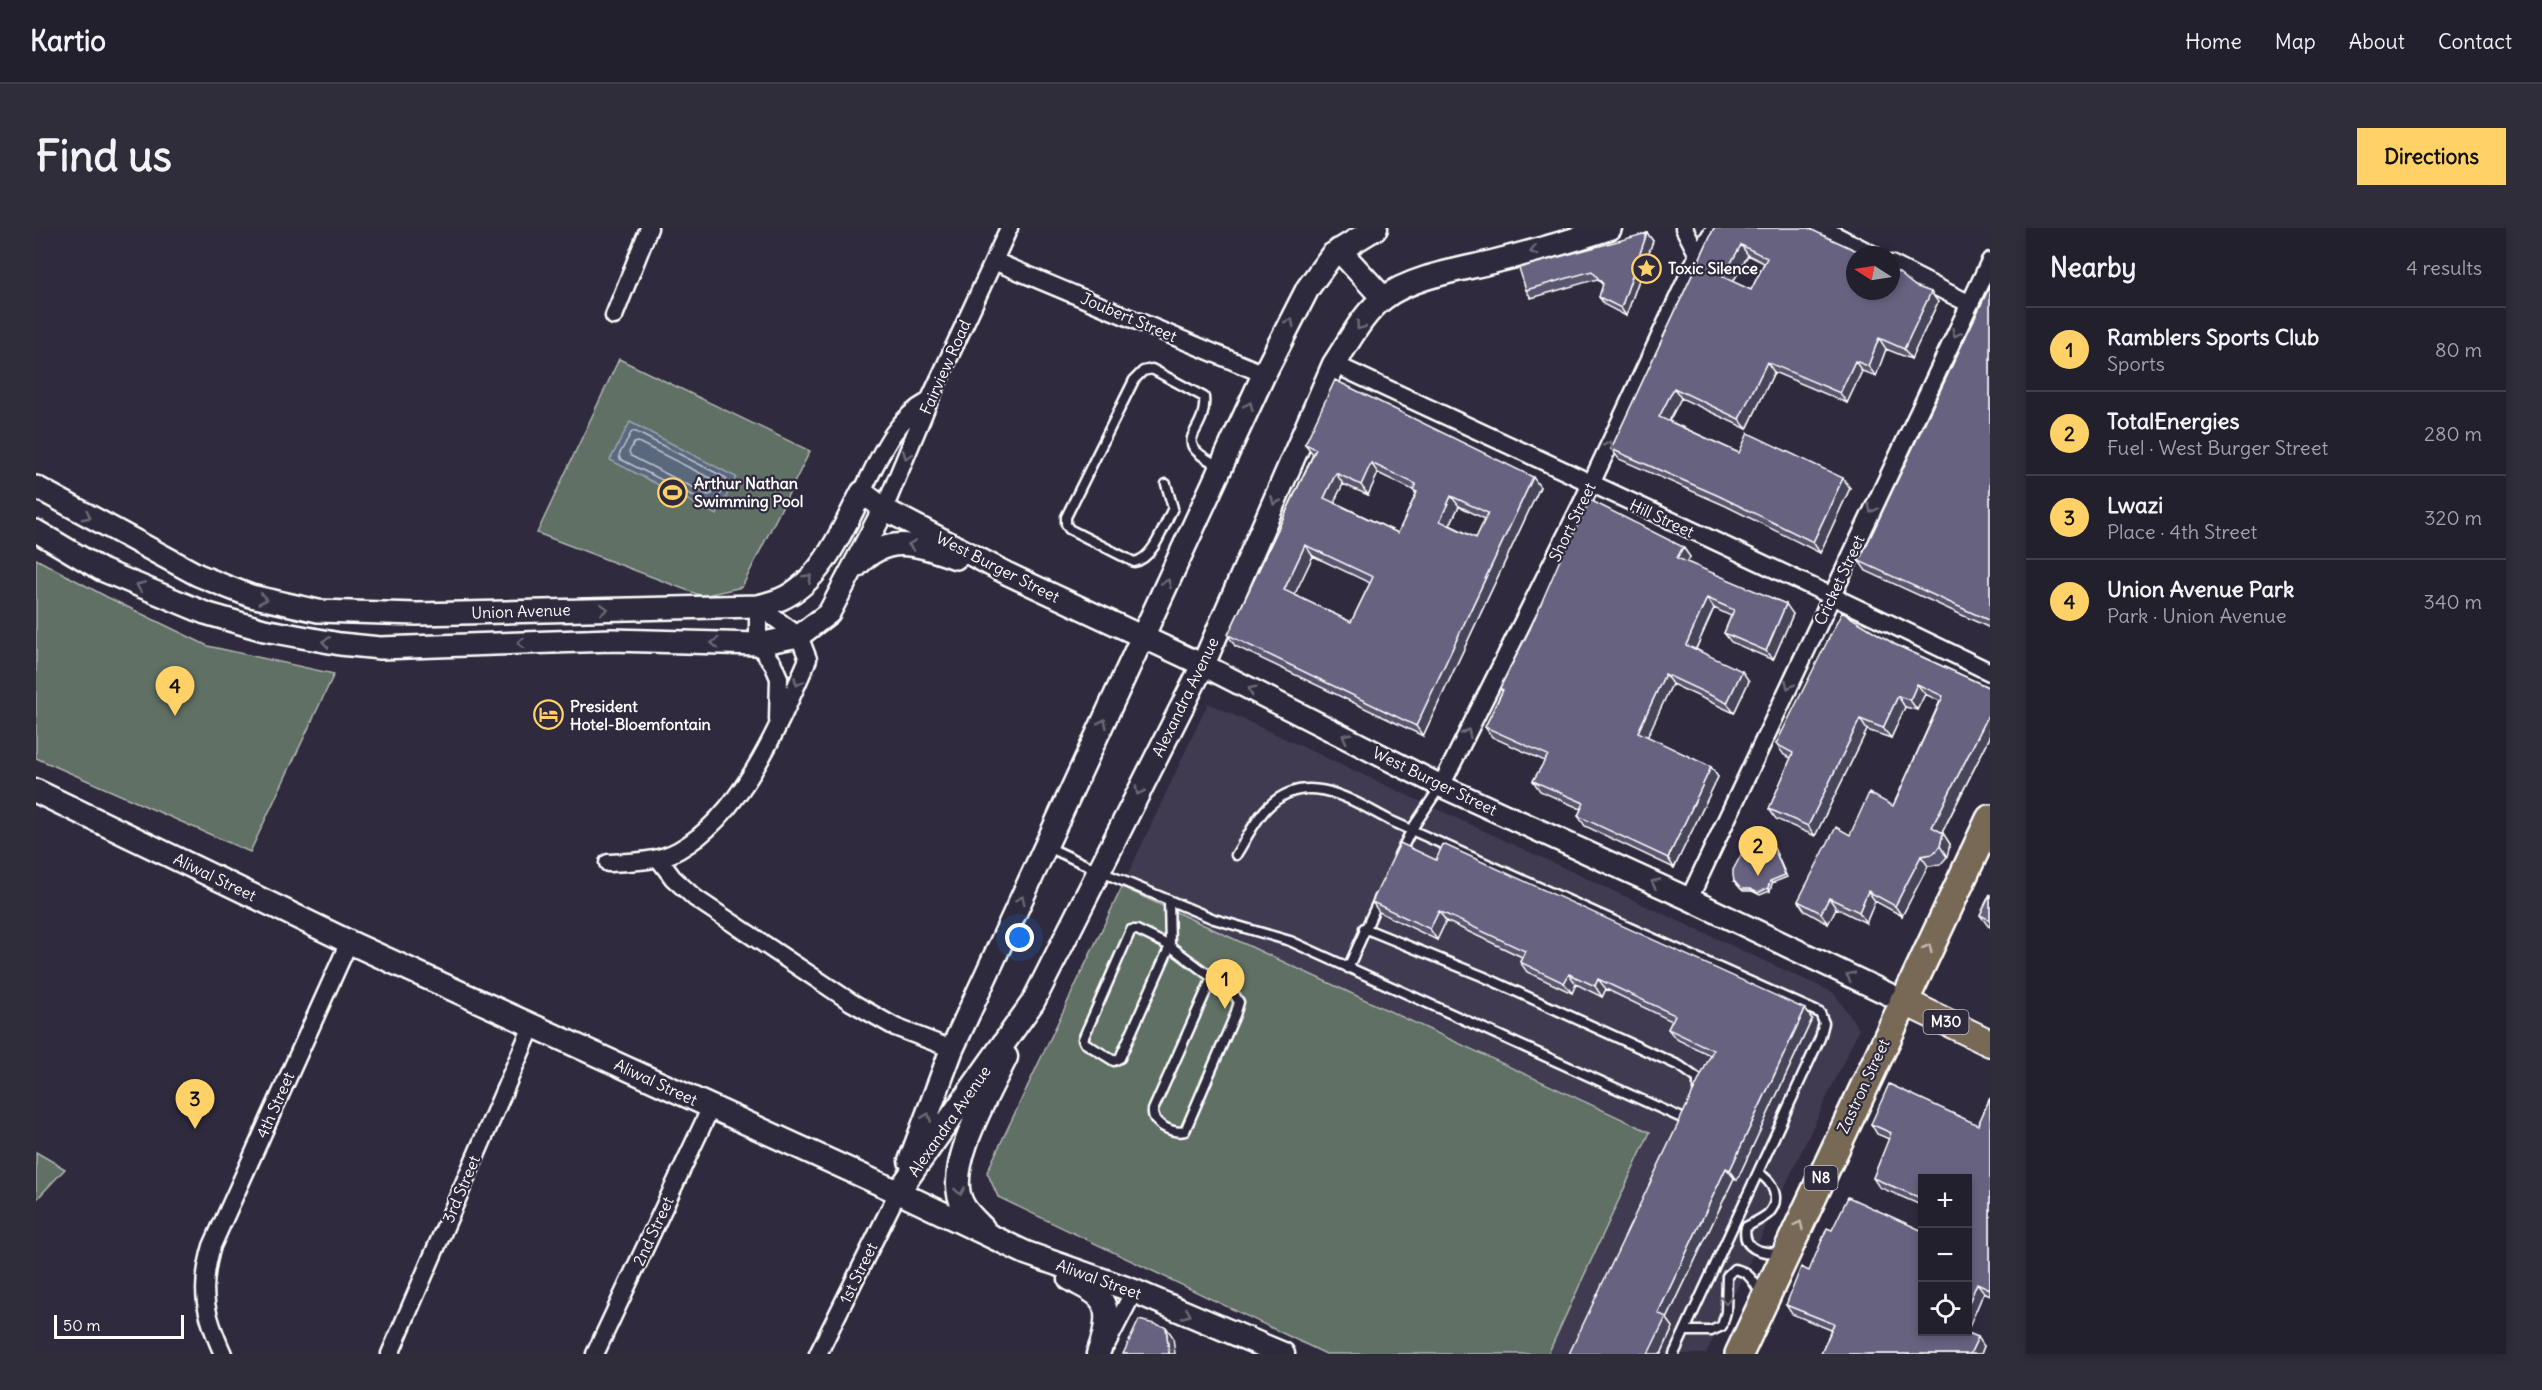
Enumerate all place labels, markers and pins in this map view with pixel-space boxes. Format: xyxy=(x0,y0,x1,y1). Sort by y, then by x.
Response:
place icon: Toxic Silence xyxy=(1631,252,1663,284)
place label: Toxic Silence xyxy=(1668,258,1758,278)
place label: Arthur Nathan Swimming Pool xyxy=(694,473,803,512)
sports icon: Arthur Nathan Swimming Pool xyxy=(657,476,689,508)
pin: 4 xyxy=(156,666,194,716)
place label: President Hotel-Bloemfontain xyxy=(570,696,711,734)
hotel icon: President Hotel-Bloemfontain xyxy=(533,699,565,731)
pin: 2 xyxy=(1738,826,1778,876)
pin: 1 xyxy=(1206,960,1244,1009)
pin: 3 xyxy=(176,1080,214,1129)

